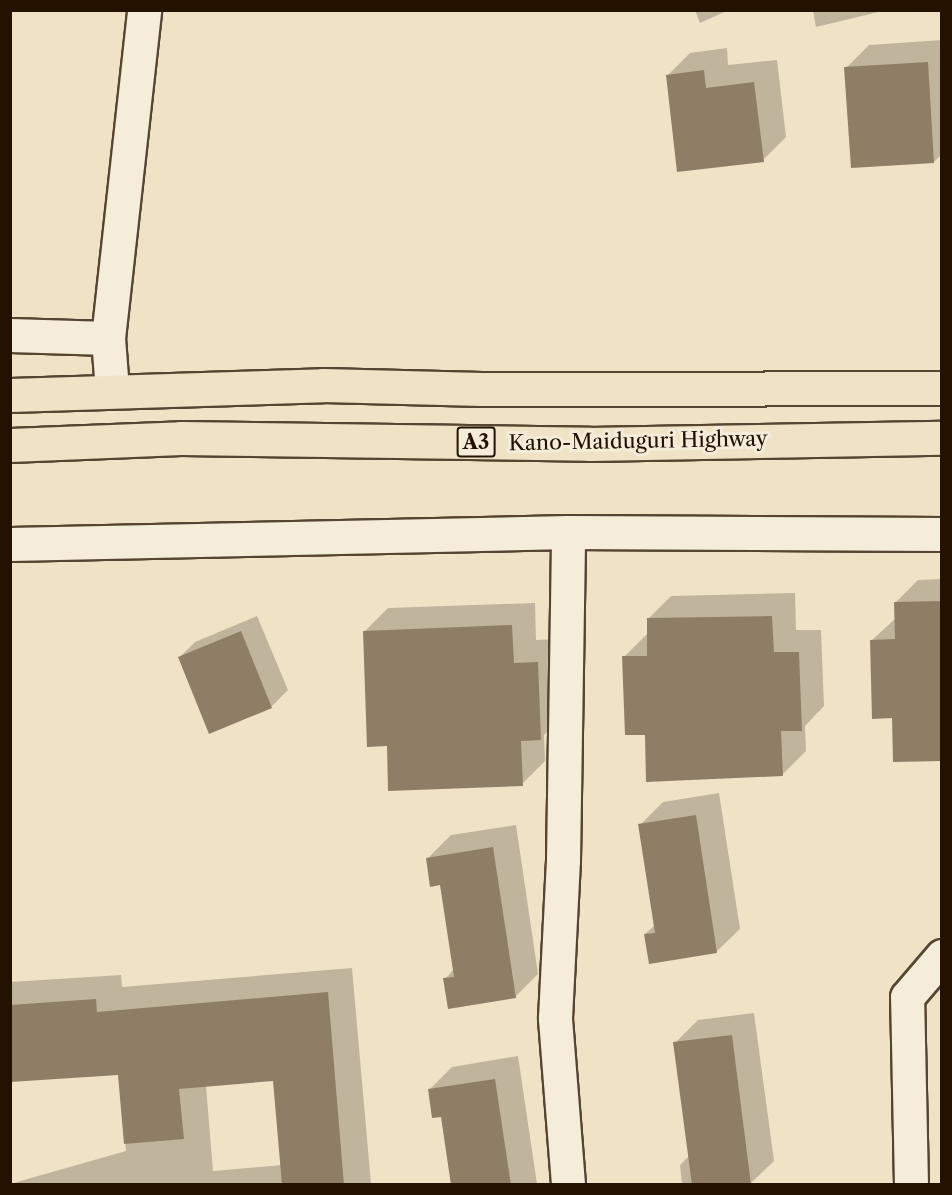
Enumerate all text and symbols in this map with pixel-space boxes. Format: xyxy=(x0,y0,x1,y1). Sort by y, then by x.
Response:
road number: A3 xyxy=(456,425,496,459)
street label: Kano-Maiduguri Highway xyxy=(508,426,768,456)

